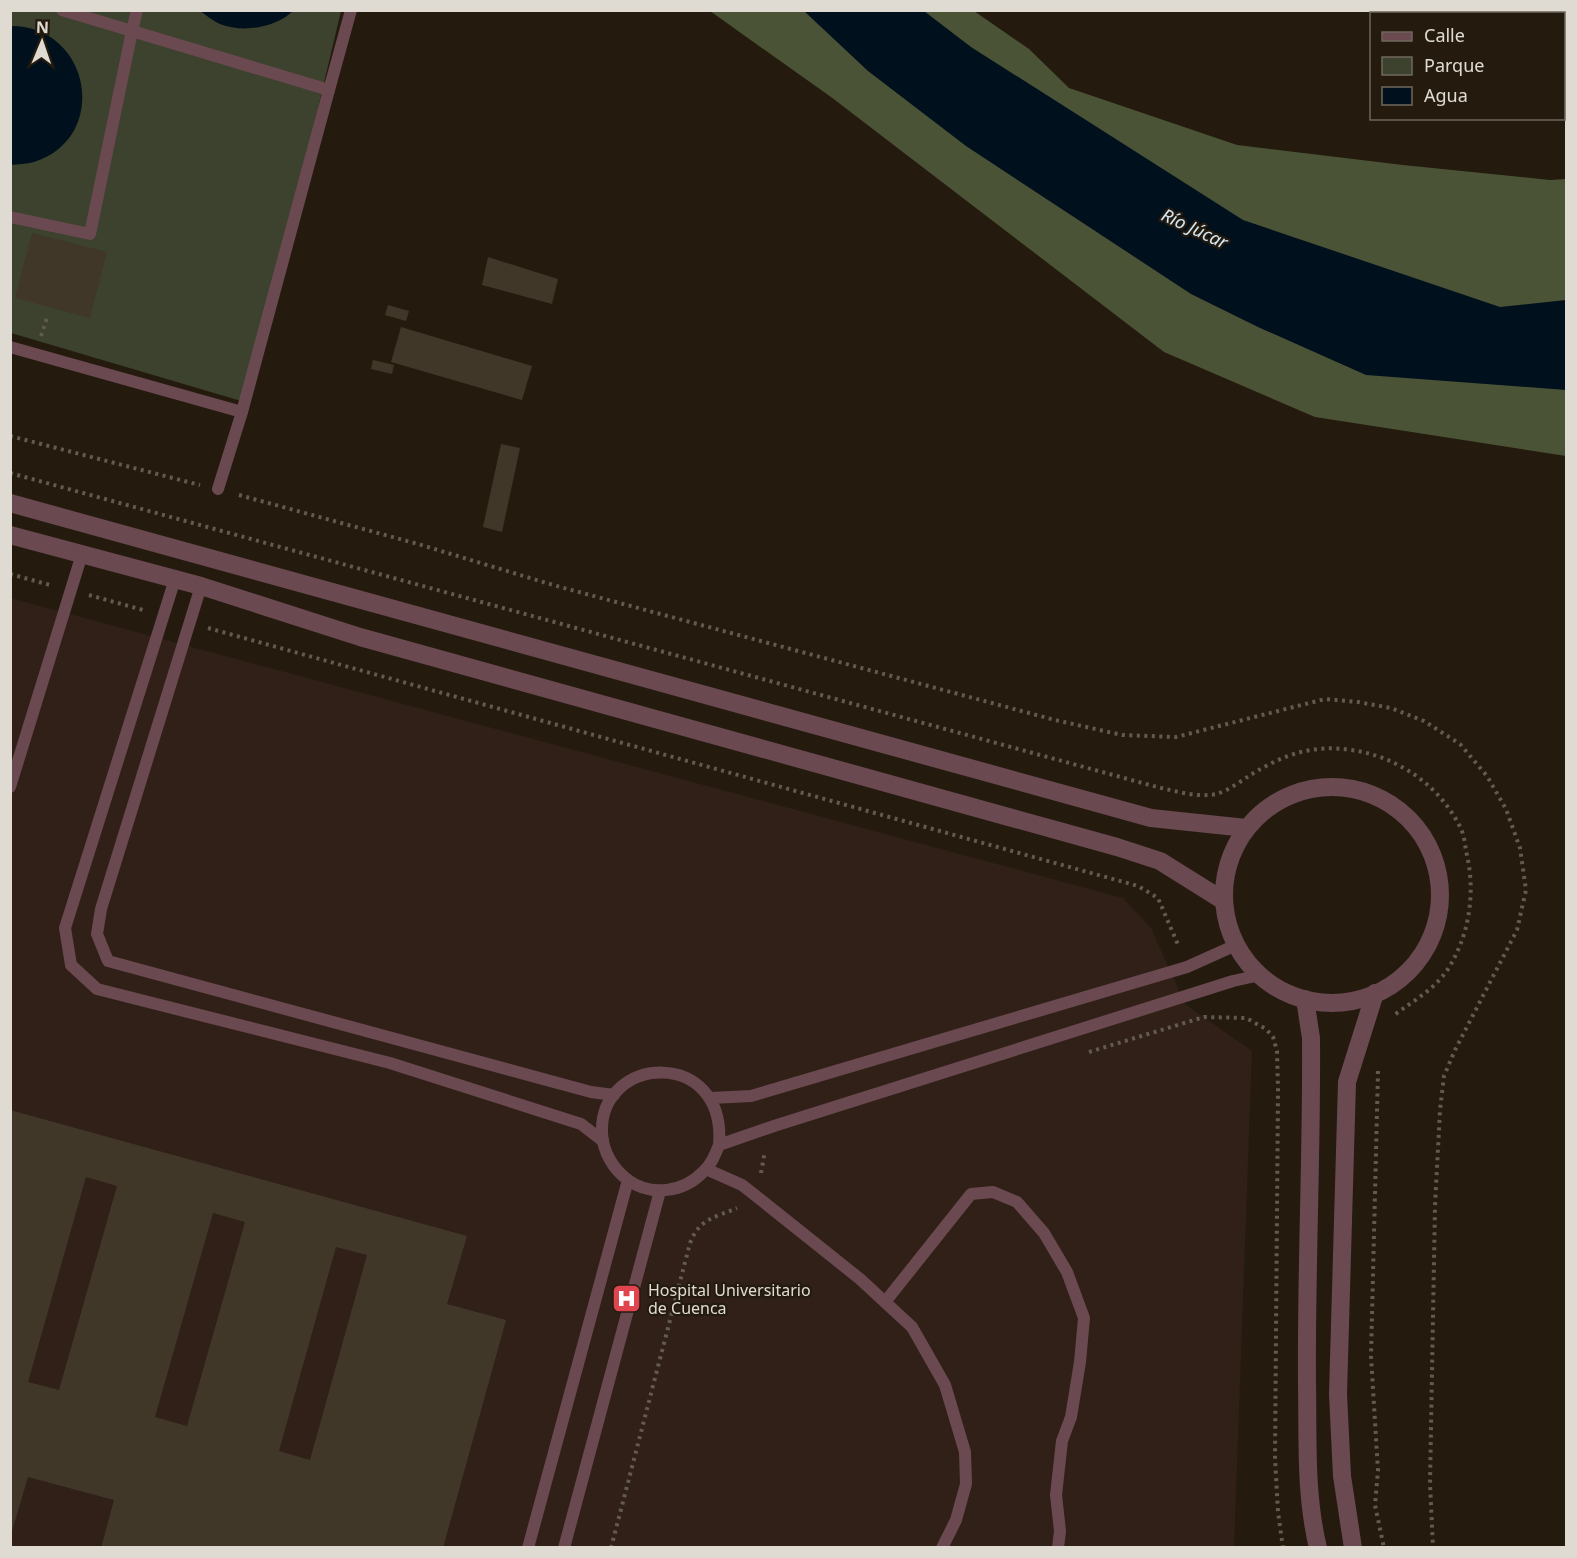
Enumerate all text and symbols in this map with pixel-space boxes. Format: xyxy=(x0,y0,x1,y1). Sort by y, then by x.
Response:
north arrow xyxy=(12,12,72,72)
legend xyxy=(1370,12,1565,120)
text: N xyxy=(36,16,49,38)
text: Calle xyxy=(1424,23,1465,47)
text: Parque xyxy=(1424,53,1484,77)
text: Agua xyxy=(1424,83,1468,107)
water label: Río Júcar xyxy=(1158,202,1233,254)
place label: Hospital Universitario de Cuenca xyxy=(648,1279,811,1319)
hospital icon: Hospital Universitario de Cuenca xyxy=(611,1283,643,1315)

